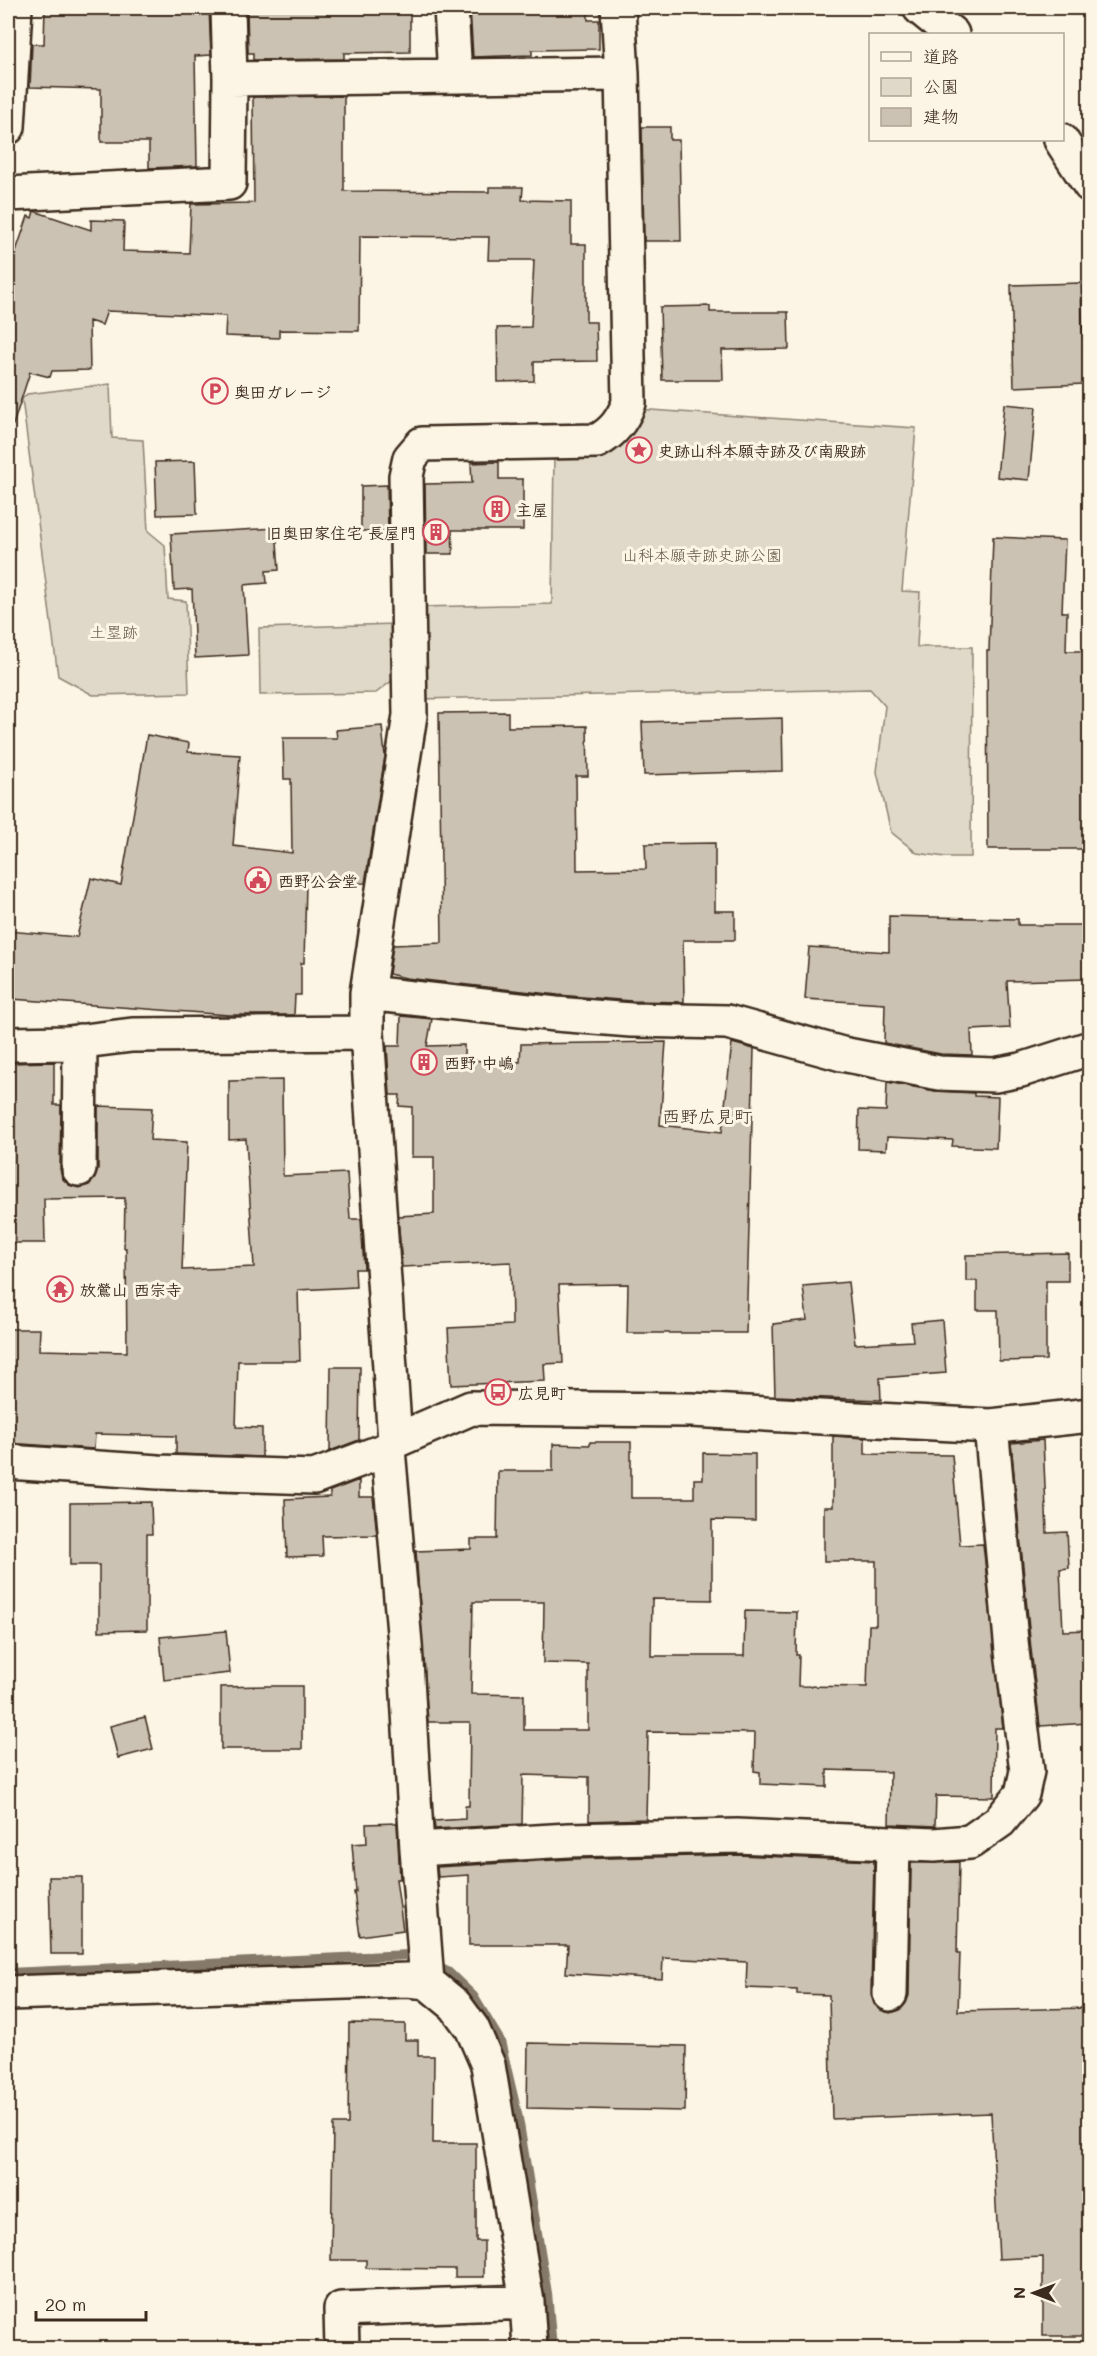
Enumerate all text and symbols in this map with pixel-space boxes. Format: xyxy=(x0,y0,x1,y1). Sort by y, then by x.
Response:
legend xyxy=(869,33,1064,141)
text: 道路 xyxy=(923,44,959,68)
text: 公園 xyxy=(923,74,959,98)
text: 建物 xyxy=(923,104,959,128)
parking icon: 奥田ガレージ xyxy=(200,376,230,406)
place label: 奥田ガレージ xyxy=(234,381,331,402)
place icon: 史跡山科本願寺跡及び南殿跡 xyxy=(624,435,654,465)
place label: 史跡山科本願寺跡及び南殿跡 xyxy=(658,440,866,461)
building icon: 主屋 xyxy=(482,494,512,524)
place label: 主屋 xyxy=(516,499,548,520)
building icon: 旧奥田家住宅 長屋門 xyxy=(421,517,451,547)
place label: 旧奥田家住宅 長屋門 xyxy=(266,522,416,543)
park label: 山科本願寺跡史跡公園 xyxy=(622,544,782,565)
park label: 土塁跡 xyxy=(90,621,138,642)
public building icon: 西野公会堂 xyxy=(243,865,273,895)
place label: 西野公会堂 xyxy=(278,870,358,891)
building icon: 西野 中嶋 xyxy=(409,1047,439,1077)
place label: 西野 中嶋 xyxy=(444,1052,514,1073)
district label: 西野広見町 xyxy=(662,1104,752,1128)
temple icon: 放鶯山 西宗寺 xyxy=(45,1274,75,1304)
place label: 放鶯山 西宗寺 xyxy=(80,1279,182,1300)
bus stop icon: 広見町 xyxy=(483,1377,513,1407)
place label: 広見町 xyxy=(518,1382,566,1403)
north arrow xyxy=(1004,2263,1064,2323)
scale bar xyxy=(36,2284,146,2322)
text: N xyxy=(1008,2287,1029,2299)
text: 20 m xyxy=(45,2292,86,2316)

